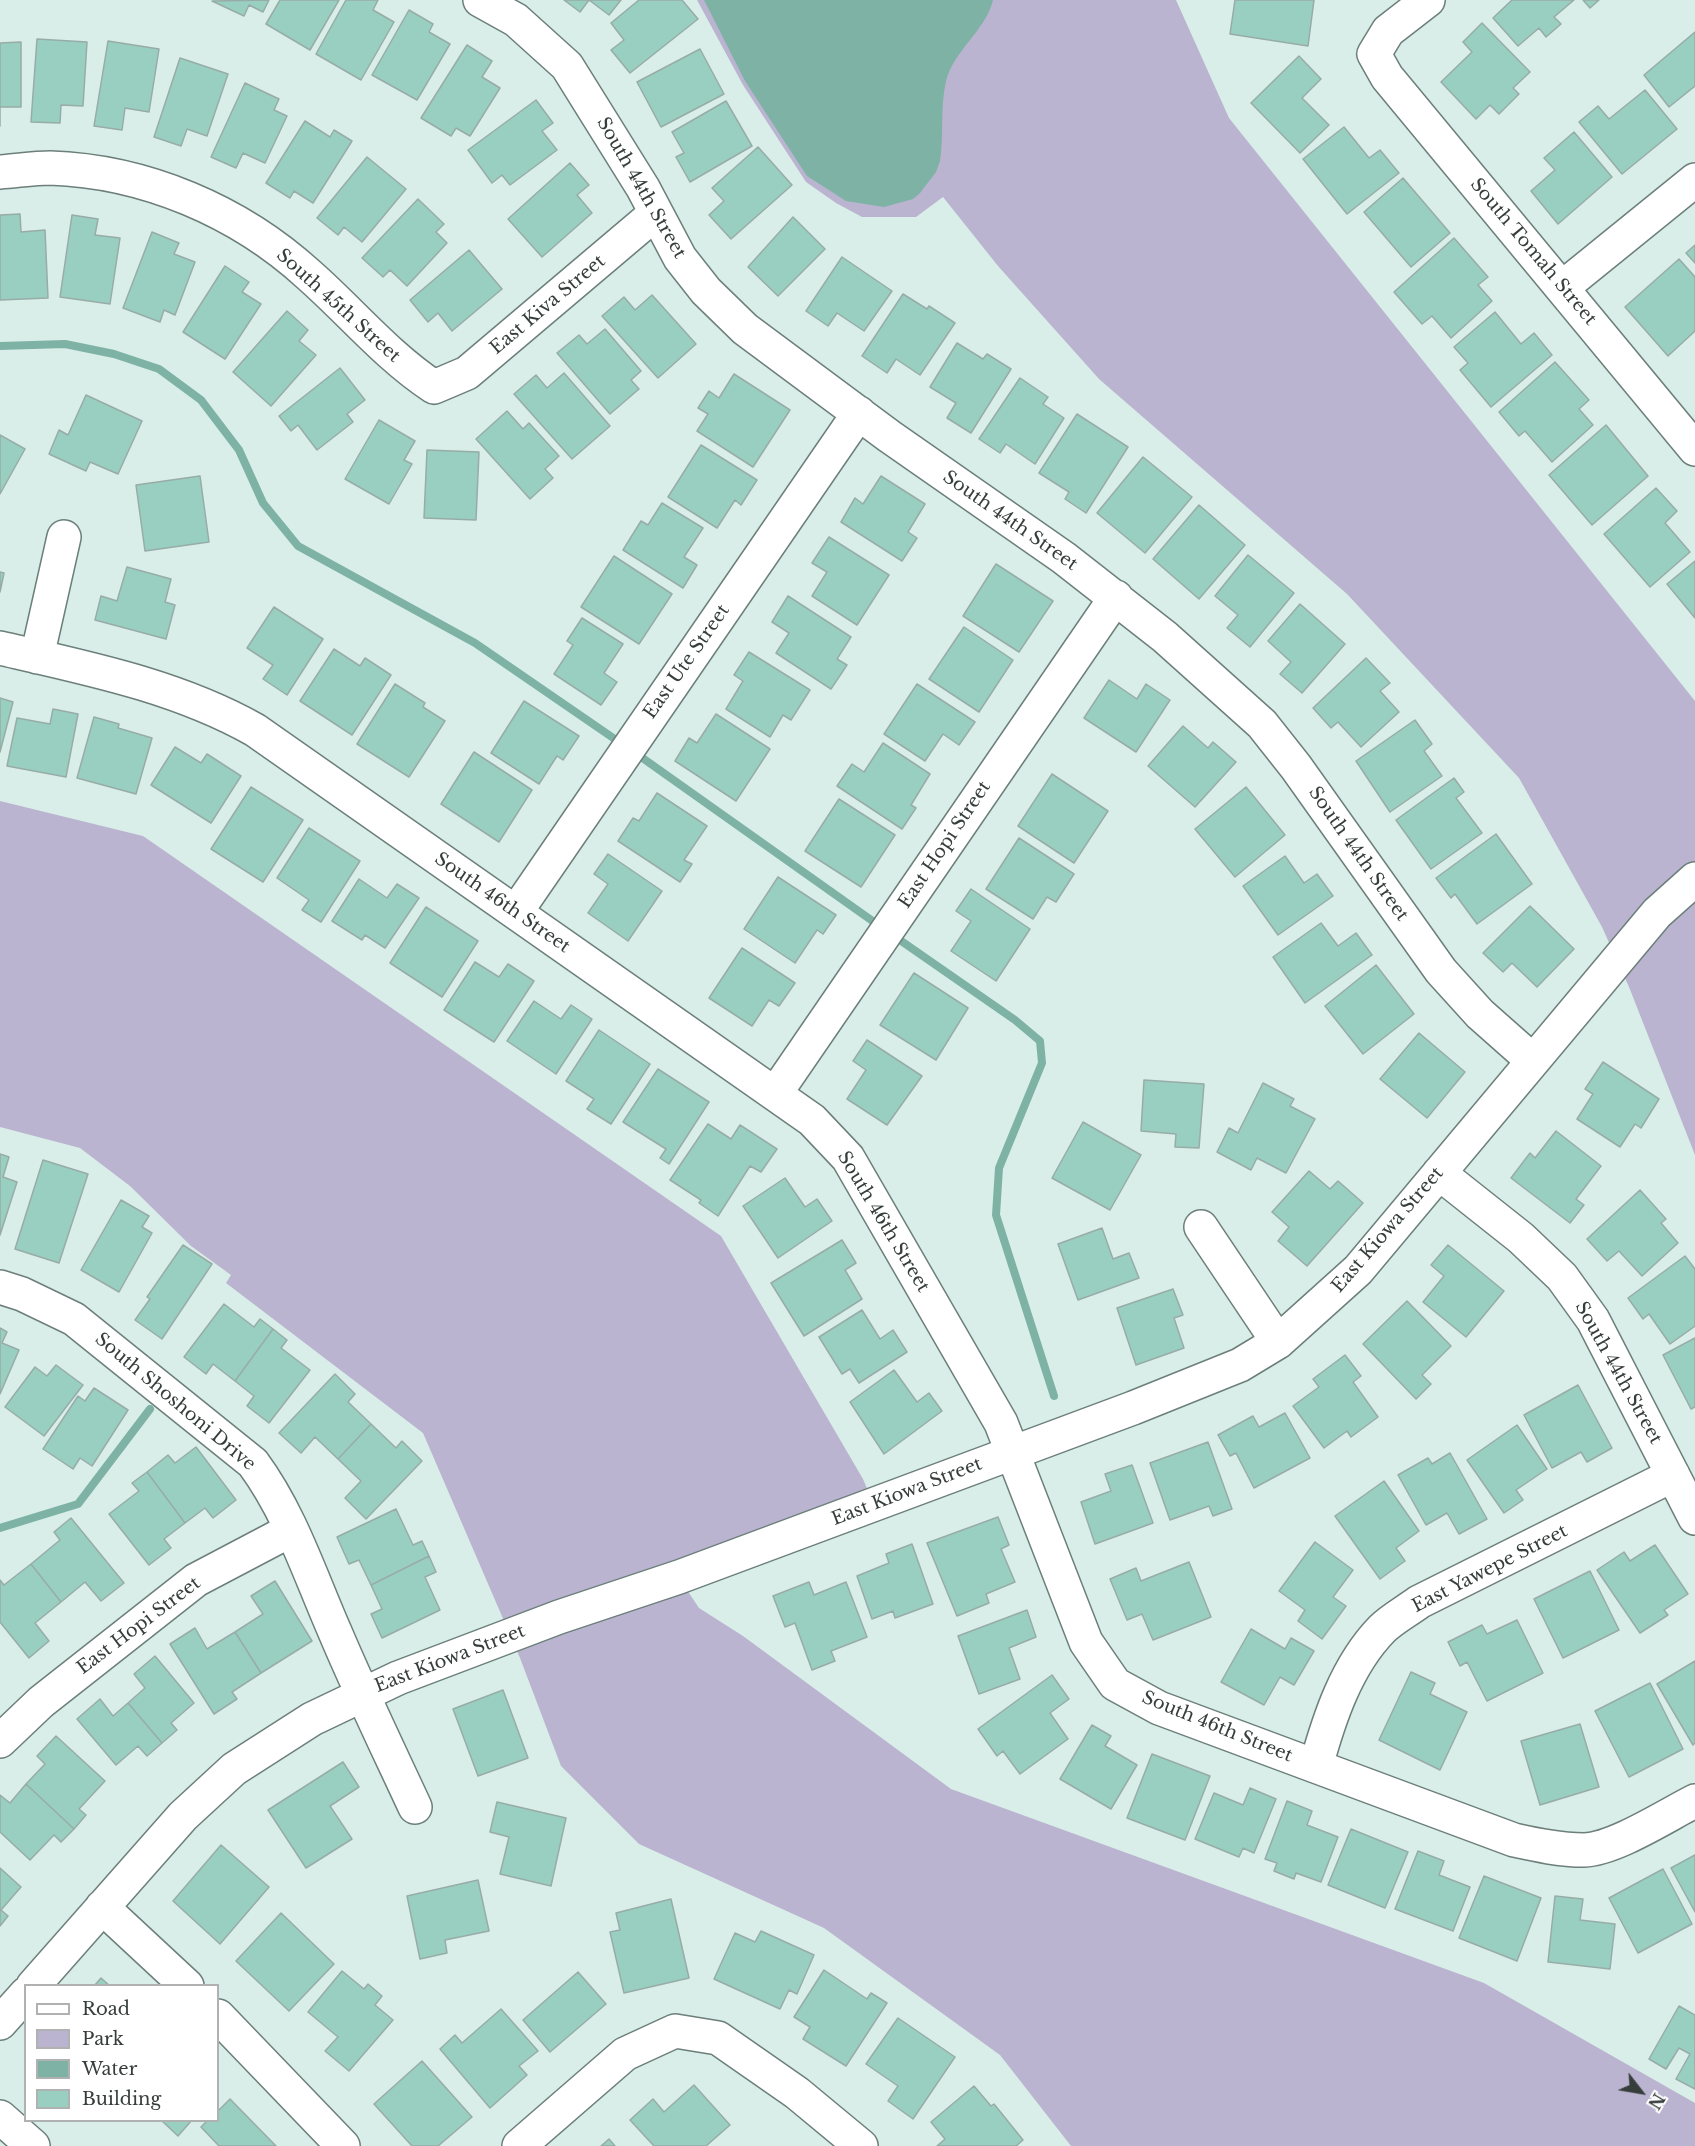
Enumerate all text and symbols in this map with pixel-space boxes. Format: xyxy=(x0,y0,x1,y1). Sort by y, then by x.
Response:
street label: South 44th Street xyxy=(592,114,690,262)
street label: South Tomah Street xyxy=(1465,174,1601,330)
street label: South 45th Street xyxy=(272,245,404,367)
street label: East Kiva Street xyxy=(486,251,610,359)
street label: South 44th Street xyxy=(939,466,1081,576)
street label: East Ute Street xyxy=(640,601,734,723)
street label: East Hopi Street xyxy=(894,777,996,913)
street label: South 44th Street xyxy=(1303,783,1413,925)
street label: South 46th Street xyxy=(430,848,574,958)
street label: South 46th Street xyxy=(832,1148,934,1296)
street label: East Kiowa Street xyxy=(1328,1163,1448,1297)
street label: South 44th Street xyxy=(1570,1298,1666,1448)
street label: South Shoshoni Drive xyxy=(90,1328,260,1476)
street label: East Kiowa Street xyxy=(829,1453,985,1531)
street label: East Yawepe Street xyxy=(1409,1520,1571,1618)
street label: East Hopi Street xyxy=(73,1573,205,1679)
street label: East Kiowa Street xyxy=(372,1620,528,1698)
street label: South 46th Street xyxy=(1139,1687,1295,1767)
legend xyxy=(24,1984,219,2122)
text: Road xyxy=(82,1998,130,2020)
text: Park xyxy=(82,2028,124,2050)
text: Water xyxy=(82,2058,137,2080)
north arrow xyxy=(1611,2062,1671,2122)
text: Building xyxy=(82,2088,161,2110)
text: N xyxy=(1644,2090,1669,2113)

